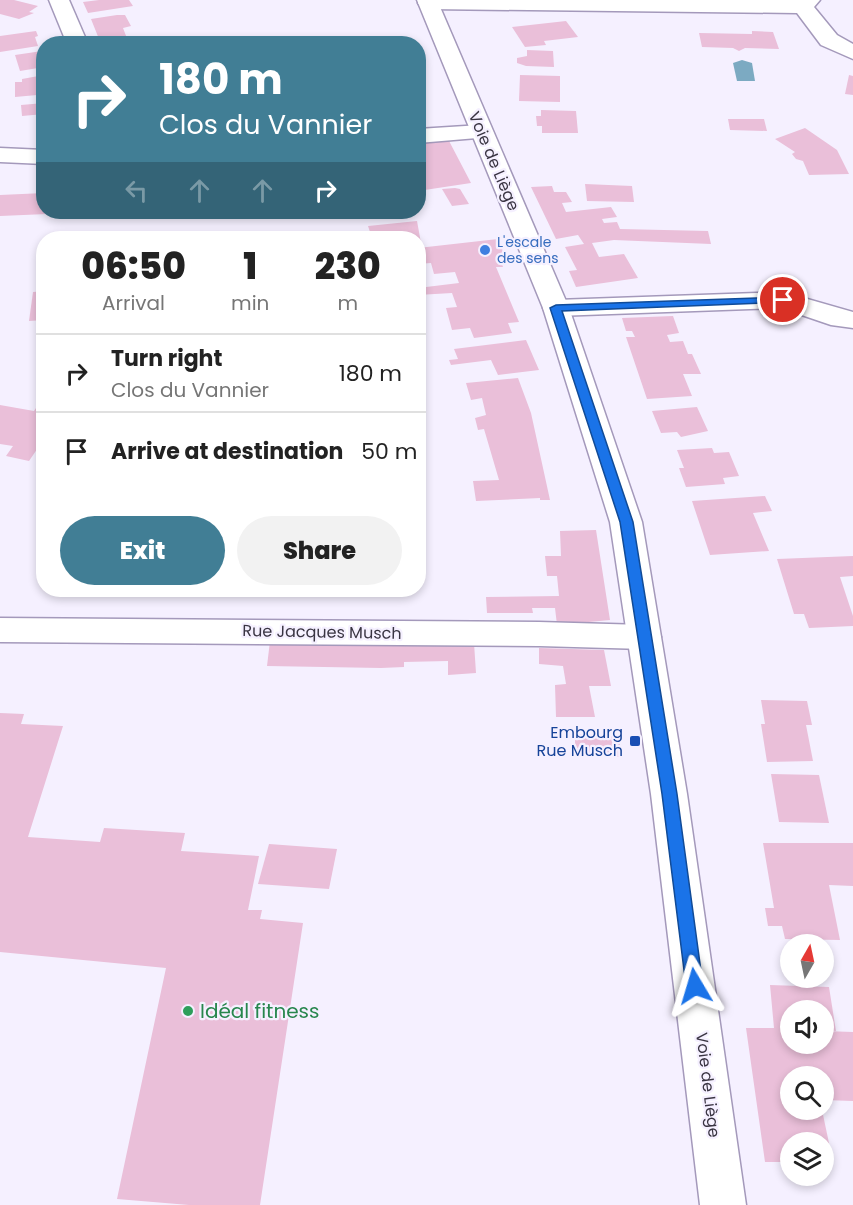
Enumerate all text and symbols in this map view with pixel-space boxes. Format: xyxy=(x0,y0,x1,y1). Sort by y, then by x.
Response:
text: 180 m xyxy=(159,50,283,109)
icon: right xyxy=(60,60,138,138)
text: Clos du Vannier xyxy=(159,106,372,143)
street label: Voie de Liège xyxy=(463,108,525,214)
icon: left xyxy=(120,174,153,207)
icon: ahead xyxy=(183,174,216,207)
icon: ahead xyxy=(246,174,279,207)
icon: right xyxy=(309,174,342,207)
place label: L'escale des sens xyxy=(497,232,558,268)
text: 06:50 xyxy=(81,241,186,292)
text: 1 xyxy=(243,241,257,292)
text: 230 xyxy=(315,241,381,292)
marker: L'escale des sens xyxy=(478,243,492,257)
pin xyxy=(757,274,808,325)
icon: arrive xyxy=(766,283,799,316)
text: Arrival xyxy=(102,289,165,317)
text: min xyxy=(231,289,269,317)
text: m xyxy=(337,289,358,317)
text: Turn right xyxy=(111,343,222,374)
icon: right xyxy=(60,357,93,390)
text: 180 m xyxy=(339,358,402,389)
text: Clos du Vannier xyxy=(111,376,269,404)
icon: arrive xyxy=(60,435,93,468)
text: Arrive at destination xyxy=(111,436,343,467)
text: 50 m xyxy=(361,436,417,467)
button: Exit xyxy=(60,516,225,585)
button: Share xyxy=(237,516,402,585)
street label: Rue Jacques Musch xyxy=(242,619,402,645)
place label: Embourg Rue Musch xyxy=(537,721,623,762)
marker: Embourg Rue Musch xyxy=(628,734,642,748)
north arrow xyxy=(780,934,834,988)
map controls xyxy=(780,934,834,1186)
position arrow xyxy=(663,954,727,1018)
place label: Idéal fitness xyxy=(200,997,319,1025)
button: sound xyxy=(780,1000,834,1054)
marker: Idéal fitness xyxy=(181,1004,195,1018)
street label: Voie de Liège xyxy=(690,1031,726,1139)
button: search xyxy=(780,1066,834,1120)
button: layers xyxy=(780,1132,834,1186)

